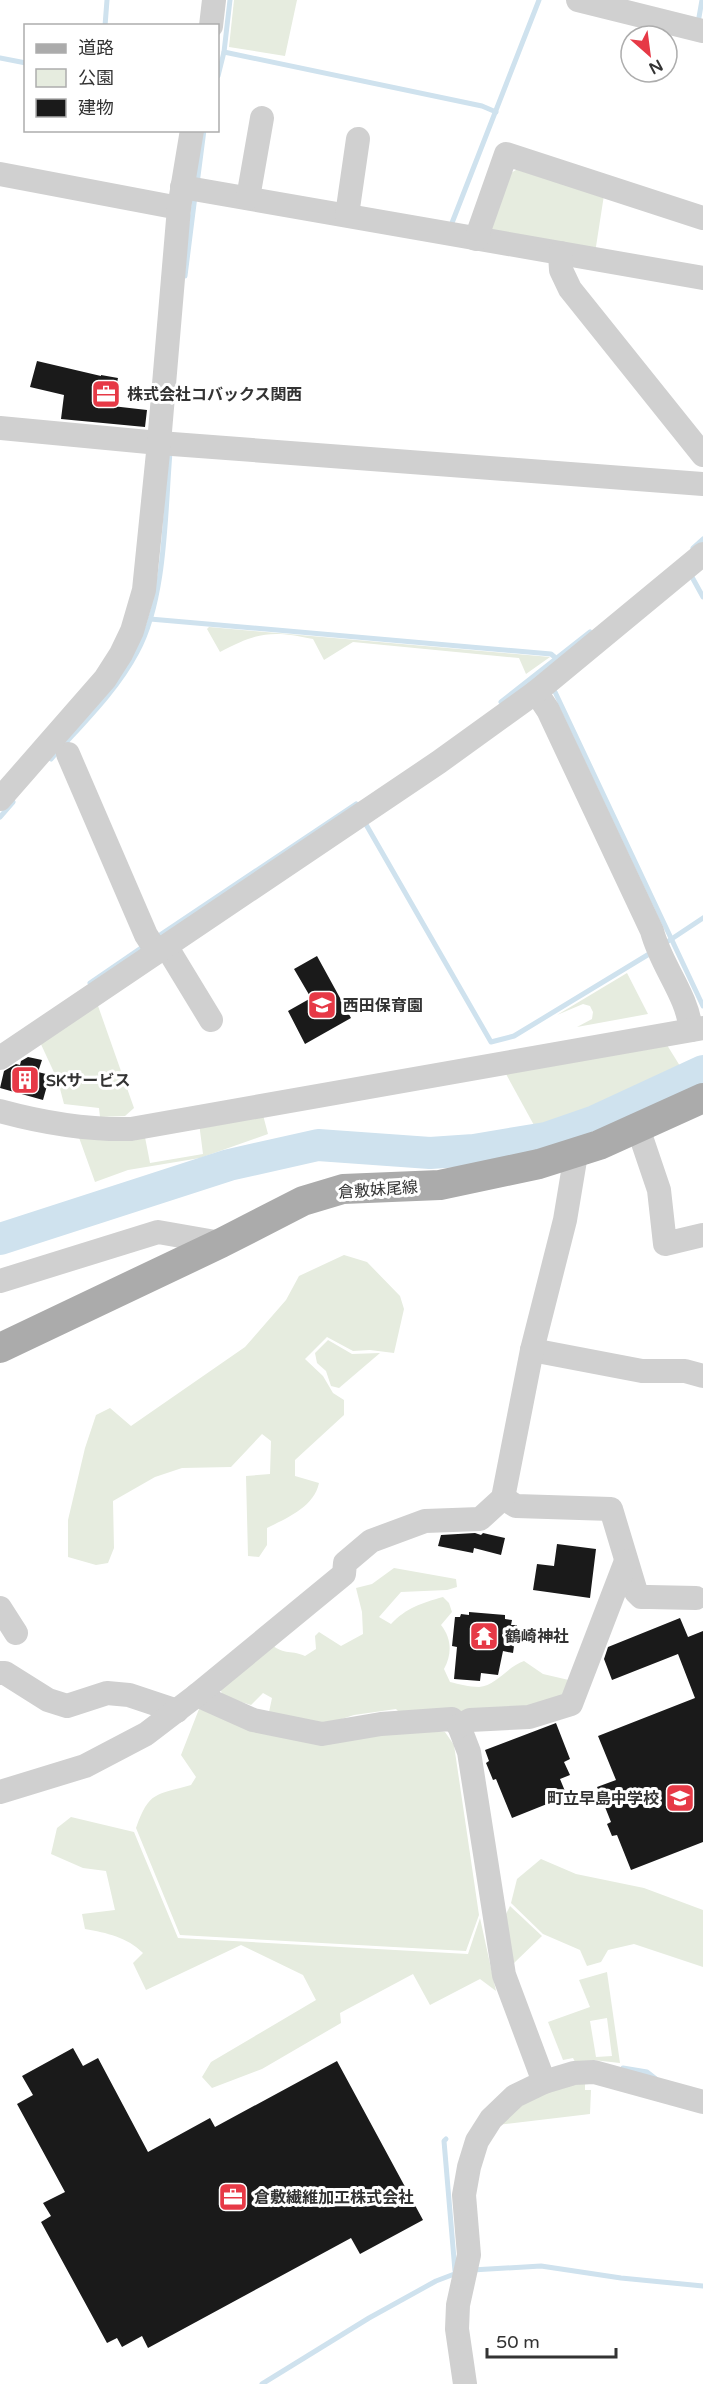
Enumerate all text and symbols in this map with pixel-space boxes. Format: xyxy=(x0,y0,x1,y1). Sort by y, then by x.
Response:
legend xyxy=(24,24,219,132)
north arrow xyxy=(619,24,679,84)
text: 道路 xyxy=(78,37,114,59)
text: N xyxy=(645,55,666,78)
text: 公園 xyxy=(78,67,114,89)
text: 建物 xyxy=(78,97,114,119)
office icon: 株式会社コバックス関西 xyxy=(90,378,122,410)
place label: 株式会社コバックス関西 xyxy=(127,385,303,405)
school or university icon: 西田保育園 xyxy=(306,989,338,1021)
place label: 西田保育園 xyxy=(343,996,423,1016)
building icon: SKサービス xyxy=(9,1064,41,1096)
place label: SKサービス xyxy=(46,1071,131,1091)
street label: 倉敷妹尾線 xyxy=(337,1177,419,1203)
temple icon: 鶴崎神社 xyxy=(468,1620,500,1652)
place label: 鶴崎神社 xyxy=(505,1627,569,1647)
school or university icon: 町立早島中学校 xyxy=(664,1782,696,1814)
place label: 町立早島中学校 xyxy=(547,1789,659,1809)
office icon: 倉敷繊維加工株式会社 xyxy=(217,2181,249,2213)
place label: 倉敷繊維加工株式会社 xyxy=(254,2188,414,2208)
scale bar xyxy=(487,2321,616,2359)
text: 50 m xyxy=(496,2331,540,2353)

